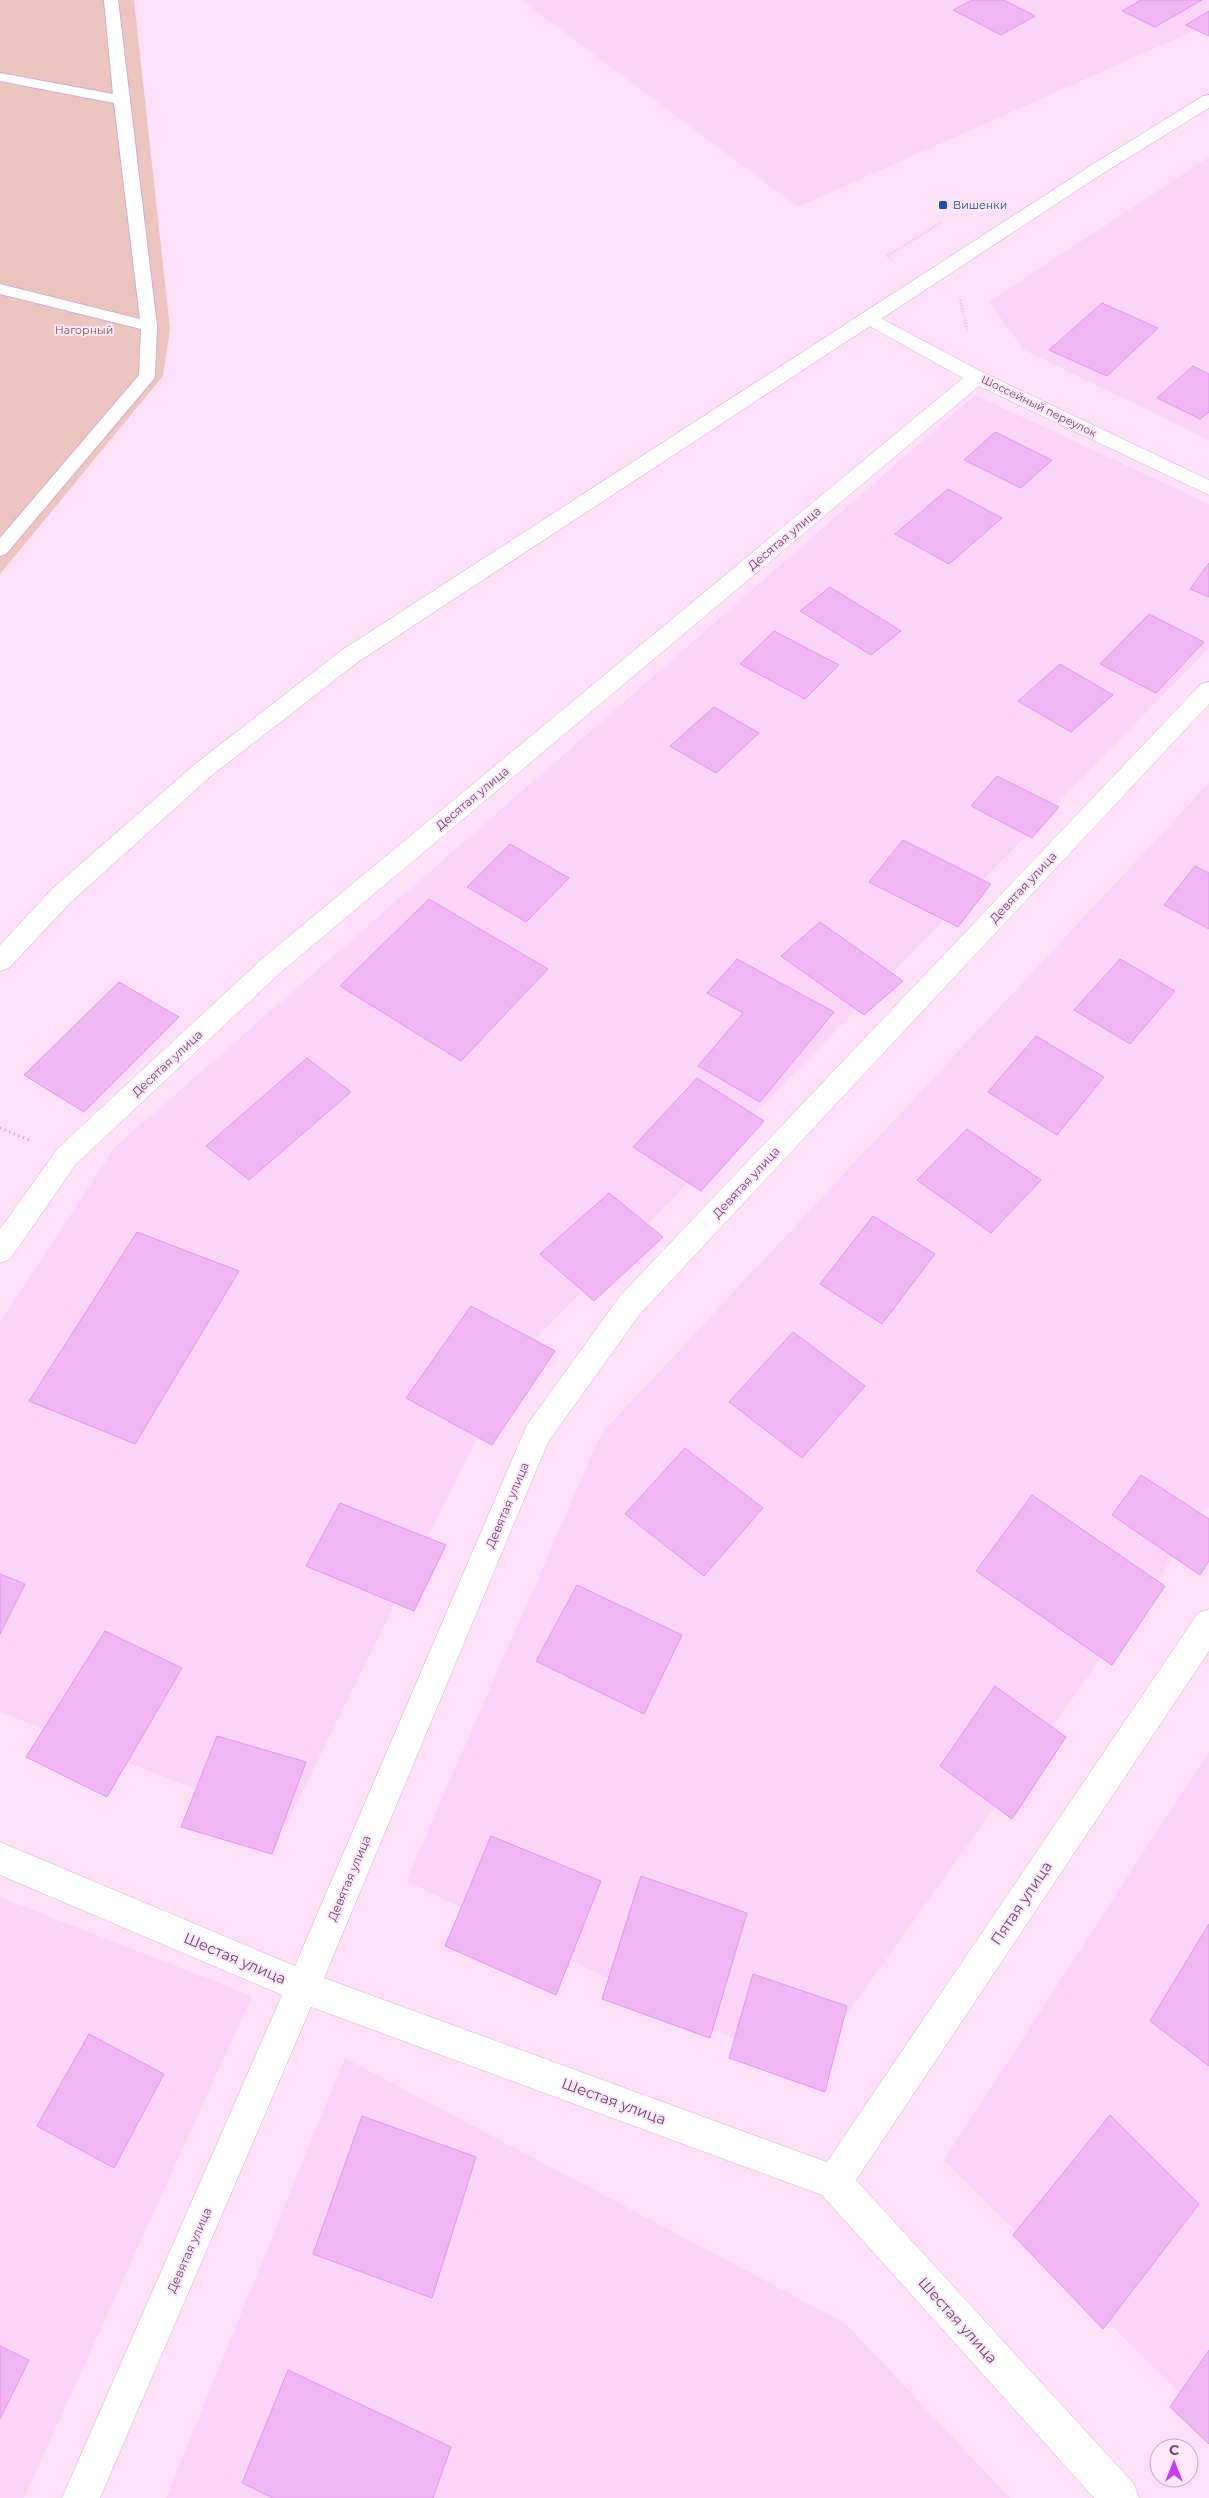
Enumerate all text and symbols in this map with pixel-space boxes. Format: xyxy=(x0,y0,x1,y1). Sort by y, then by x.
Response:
place label: Вишенки xyxy=(953,198,1007,212)
marker: Вишенки xyxy=(937,199,949,211)
park label: Нагорный xyxy=(55,323,113,337)
street label: Шоссейный переулок xyxy=(979,372,1100,440)
street label: Десятая улица xyxy=(744,503,824,573)
street label: Десятая улица xyxy=(432,763,512,833)
street label: Девятая улица xyxy=(986,848,1060,926)
street label: Десятая улица xyxy=(129,1026,205,1100)
street label: Девятая улица xyxy=(709,1143,783,1221)
street label: Девятая улица xyxy=(482,1460,532,1550)
street label: Девятая улица xyxy=(324,1833,374,1923)
street label: Пятая улица xyxy=(986,1857,1056,1949)
street label: Шестая улица xyxy=(181,1928,289,1988)
street label: Шестая улица xyxy=(559,2073,669,2129)
street label: Девятая улица xyxy=(163,2205,215,2295)
street label: Шестая улица xyxy=(914,2273,1002,2367)
north arrow xyxy=(1149,2438,1199,2488)
text: С xyxy=(1169,2441,1179,2459)

